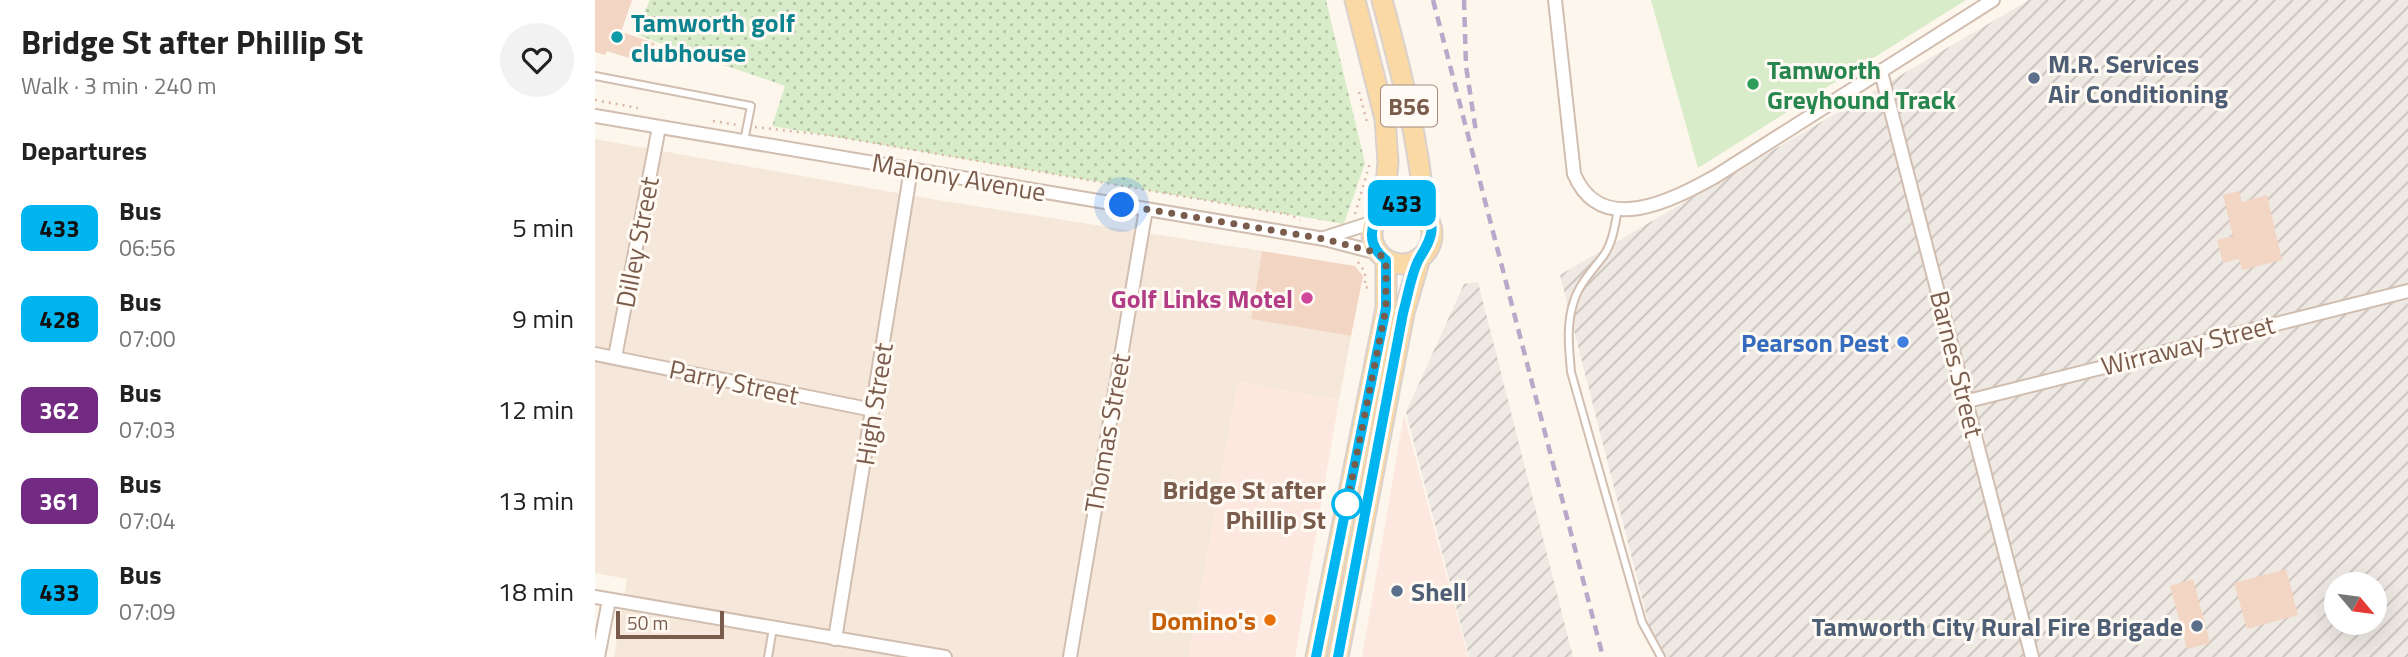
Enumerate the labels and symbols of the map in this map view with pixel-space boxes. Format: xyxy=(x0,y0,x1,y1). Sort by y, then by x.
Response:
place label: Tamworth golf clubhouse xyxy=(631,3,795,72)
marker: Tamworth golf clubhouse xyxy=(609,29,625,45)
place label: M.R. Services Air Conditioning xyxy=(2048,44,2228,113)
place label: Tamworth Greyhound Track xyxy=(1767,50,1956,119)
marker: M.R. Services Air Conditioning xyxy=(2026,70,2042,86)
marker: Tamworth Greyhound Track xyxy=(1745,76,1761,92)
road number: B56 xyxy=(1381,86,1437,126)
street label: Mahony Avenue xyxy=(869,143,1049,211)
street label: Dilley Street xyxy=(605,173,669,311)
line badge: 433 xyxy=(1362,180,1442,226)
your location xyxy=(1104,187,1139,222)
place label: Golf Links Motel xyxy=(1111,279,1293,318)
street label: Barnes Street xyxy=(1920,287,1994,441)
marker: Golf Links Motel xyxy=(1299,290,1315,306)
street label: Wirraway Street xyxy=(2097,305,2279,385)
place label: Pearson Pest xyxy=(1741,323,1889,362)
marker: Pearson Pest xyxy=(1895,334,1911,350)
street label: High Street xyxy=(845,340,903,468)
street label: Parry Street xyxy=(666,349,802,415)
street label: Thomas Street xyxy=(1074,350,1140,516)
place label: Bridge St after Phillip St xyxy=(1162,470,1326,539)
marker: Bridge St after Phillip St xyxy=(1332,489,1362,519)
place label: Shell xyxy=(1411,572,1467,611)
north arrow xyxy=(2324,572,2387,635)
marker: Shell xyxy=(1389,583,1405,599)
place label: Domino's xyxy=(1151,601,1256,640)
place label: Tamworth City Rural Fire Brigade xyxy=(1812,607,2183,646)
scale bar xyxy=(616,608,725,640)
marker: Domino's xyxy=(1262,612,1278,628)
marker: Tamworth City Rural Fire Brigade xyxy=(2189,618,2205,634)

